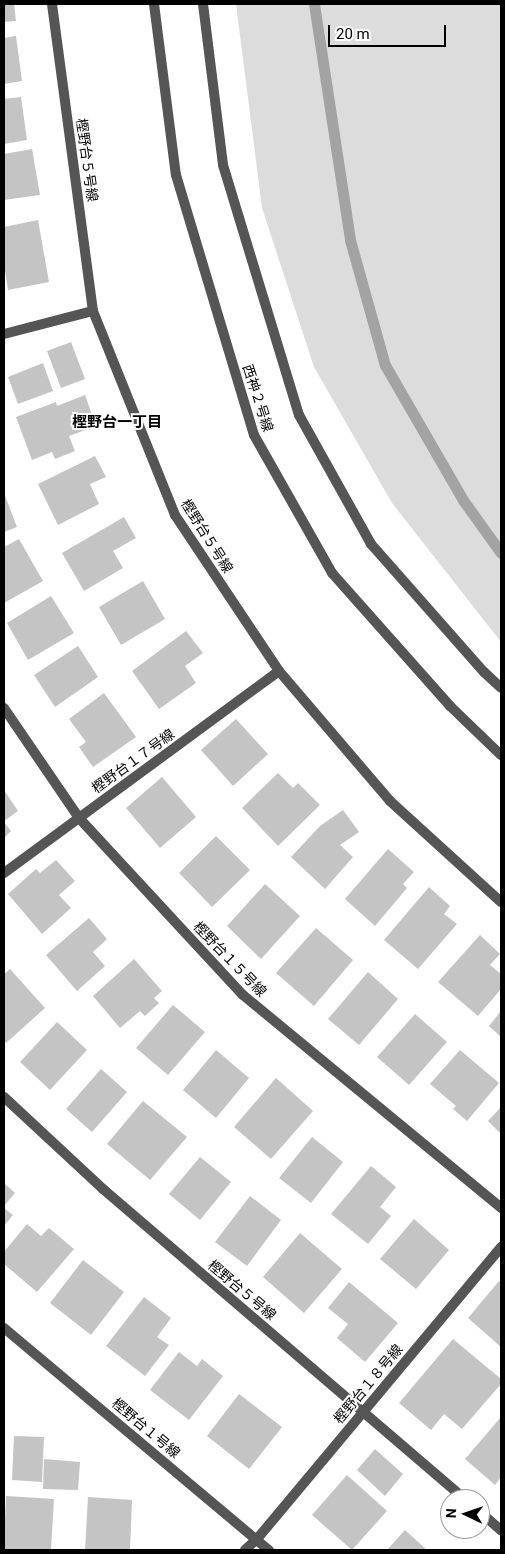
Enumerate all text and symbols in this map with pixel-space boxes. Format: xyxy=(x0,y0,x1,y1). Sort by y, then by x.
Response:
scale bar xyxy=(330,15,448,47)
text: 20 m xyxy=(336,25,370,43)
street label: 樫野台５号線 xyxy=(73,117,101,203)
street label: 西神２号線 xyxy=(239,362,277,434)
district label: 樫野台一丁目 xyxy=(72,414,162,432)
street label: 樫野台５号線 xyxy=(178,496,236,576)
street label: 樫野台１７号線 xyxy=(88,725,178,797)
street label: 樫野台１５号線 xyxy=(190,918,270,1000)
street label: 樫野台５号線 xyxy=(204,1257,280,1323)
street label: 樫野台１８号線 xyxy=(330,1341,406,1427)
street label: 樫野台１号線 xyxy=(108,1395,184,1461)
north arrow xyxy=(440,1489,490,1539)
text: N xyxy=(443,1508,459,1519)

